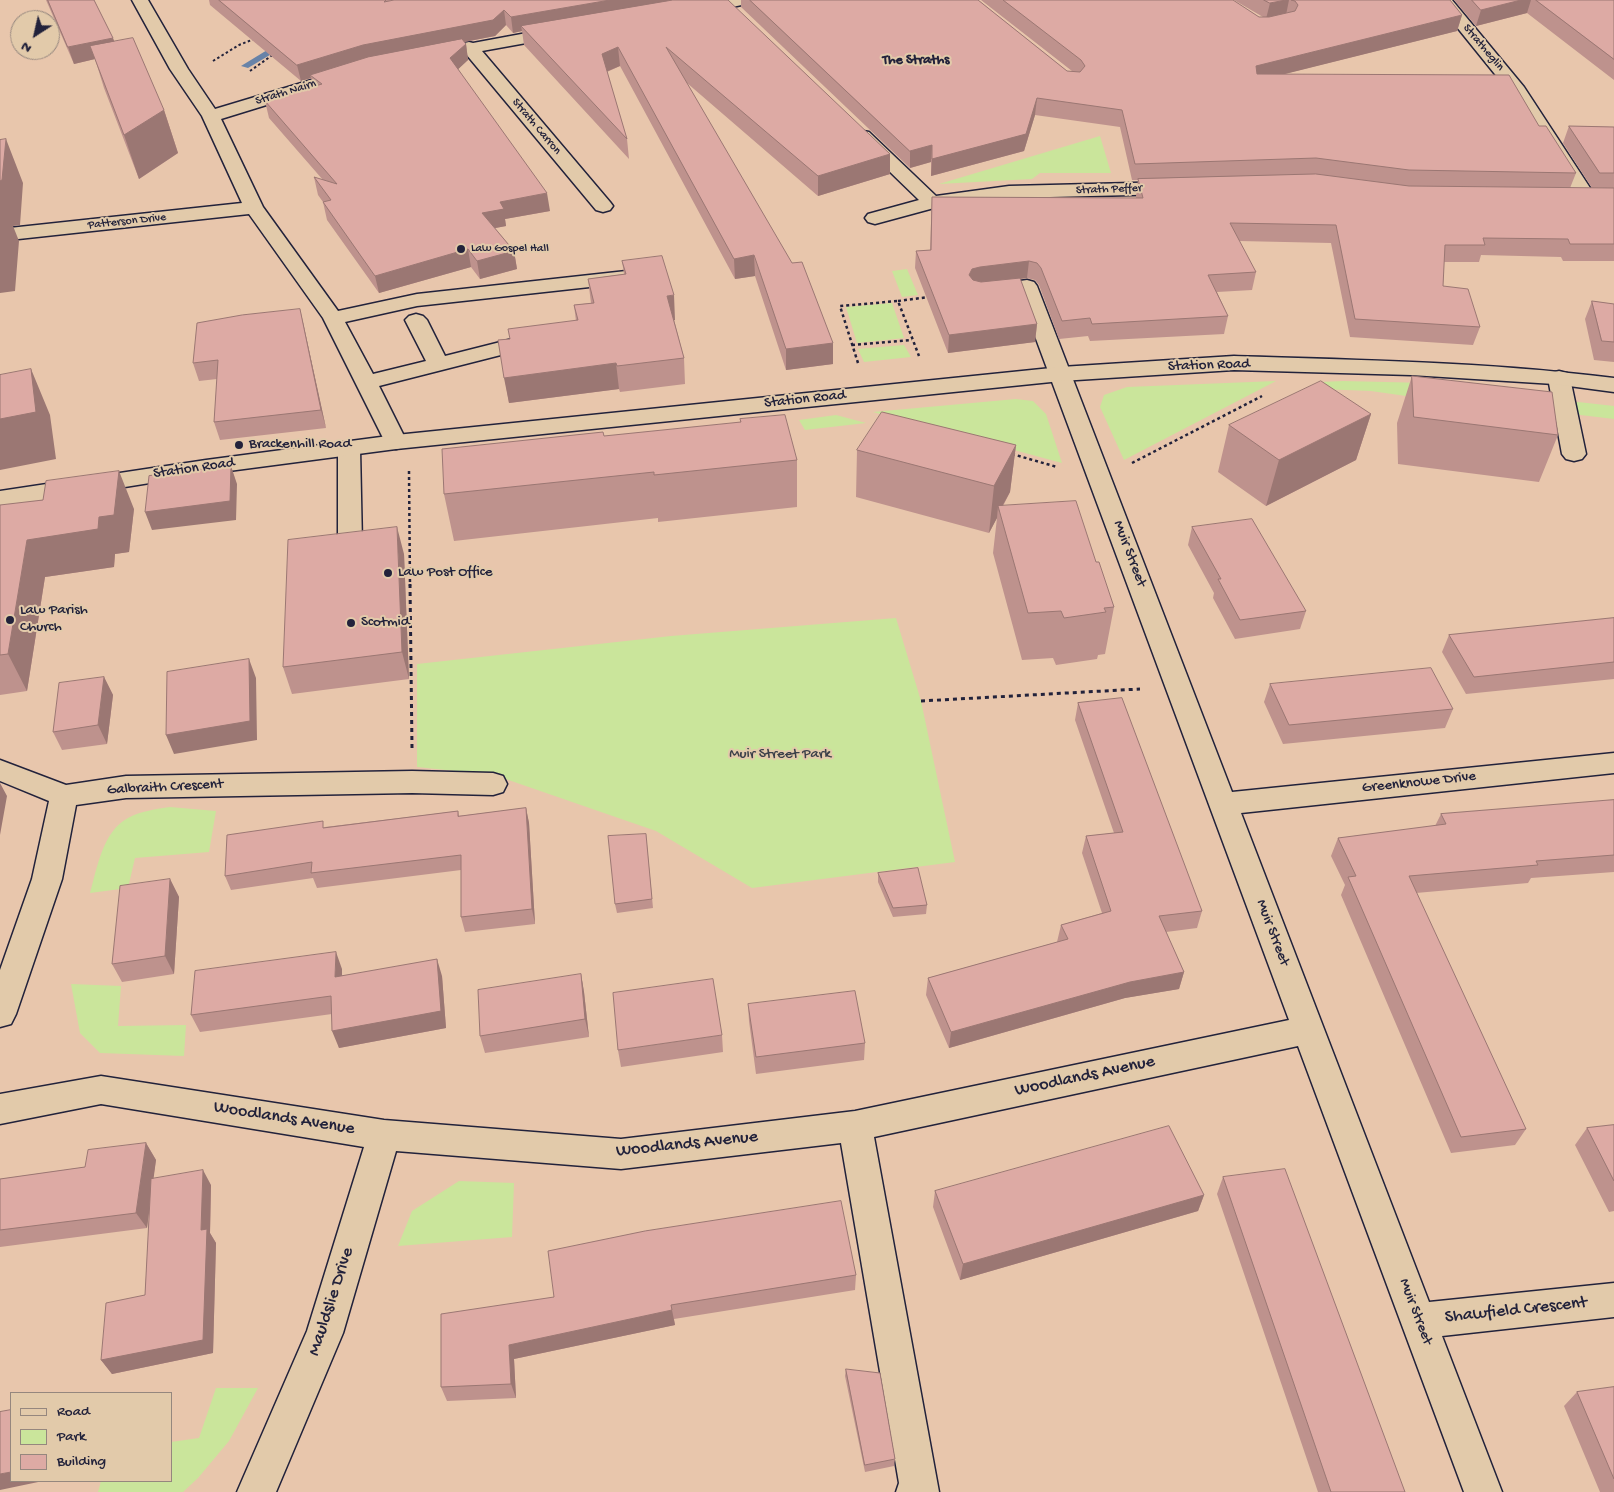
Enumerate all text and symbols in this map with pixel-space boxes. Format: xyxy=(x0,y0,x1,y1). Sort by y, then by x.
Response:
north arrow xyxy=(10,10,60,60)
street label: Stratheglin xyxy=(1459,22,1507,74)
text: N xyxy=(18,37,35,56)
district label: The Straths xyxy=(883,53,949,69)
street label: Strath Nairn xyxy=(254,77,318,109)
street label: Strath Carron xyxy=(508,96,564,158)
street label: Strath Peffer xyxy=(1076,182,1142,198)
street label: Patterson Drive xyxy=(87,211,167,233)
place label: Law Gospel Hall xyxy=(471,242,549,256)
marker: Law Gospel Hall xyxy=(455,243,467,255)
street label: Station Road xyxy=(1168,356,1250,376)
street label: Station Road xyxy=(763,387,847,413)
place label: Brackenhill Road xyxy=(249,436,351,454)
marker: Brackenhill Road xyxy=(233,439,245,451)
street label: Station Road xyxy=(152,454,236,484)
street label: Muir Street xyxy=(1108,518,1150,590)
place label: Law Post Office xyxy=(398,564,493,582)
marker: Law Post Office xyxy=(382,567,394,579)
place label: Law Parish Church xyxy=(20,602,88,637)
marker: Law Parish Church xyxy=(4,614,16,626)
place label: Scotmid xyxy=(361,614,410,632)
marker: Scotmid xyxy=(345,617,357,629)
park label: Muir Street Park xyxy=(729,746,831,764)
street label: Greenknowe Drive xyxy=(1361,768,1477,798)
street label: Galbraith Crescent xyxy=(106,776,224,800)
street label: Muir Street xyxy=(1251,897,1293,969)
street label: Woodlands Avenue xyxy=(1013,1052,1157,1102)
street label: Woodlands Avenue xyxy=(212,1097,356,1141)
street label: Woodlands Avenue xyxy=(615,1127,759,1163)
street label: Mauldslie Drive xyxy=(304,1245,360,1359)
street label: Muir Street xyxy=(1394,1276,1436,1348)
street label: Shawfield Crescent xyxy=(1444,1293,1588,1329)
legend xyxy=(10,1392,172,1482)
text: Road xyxy=(57,1403,90,1421)
text: Park xyxy=(57,1428,86,1446)
text: Building xyxy=(57,1453,106,1471)

